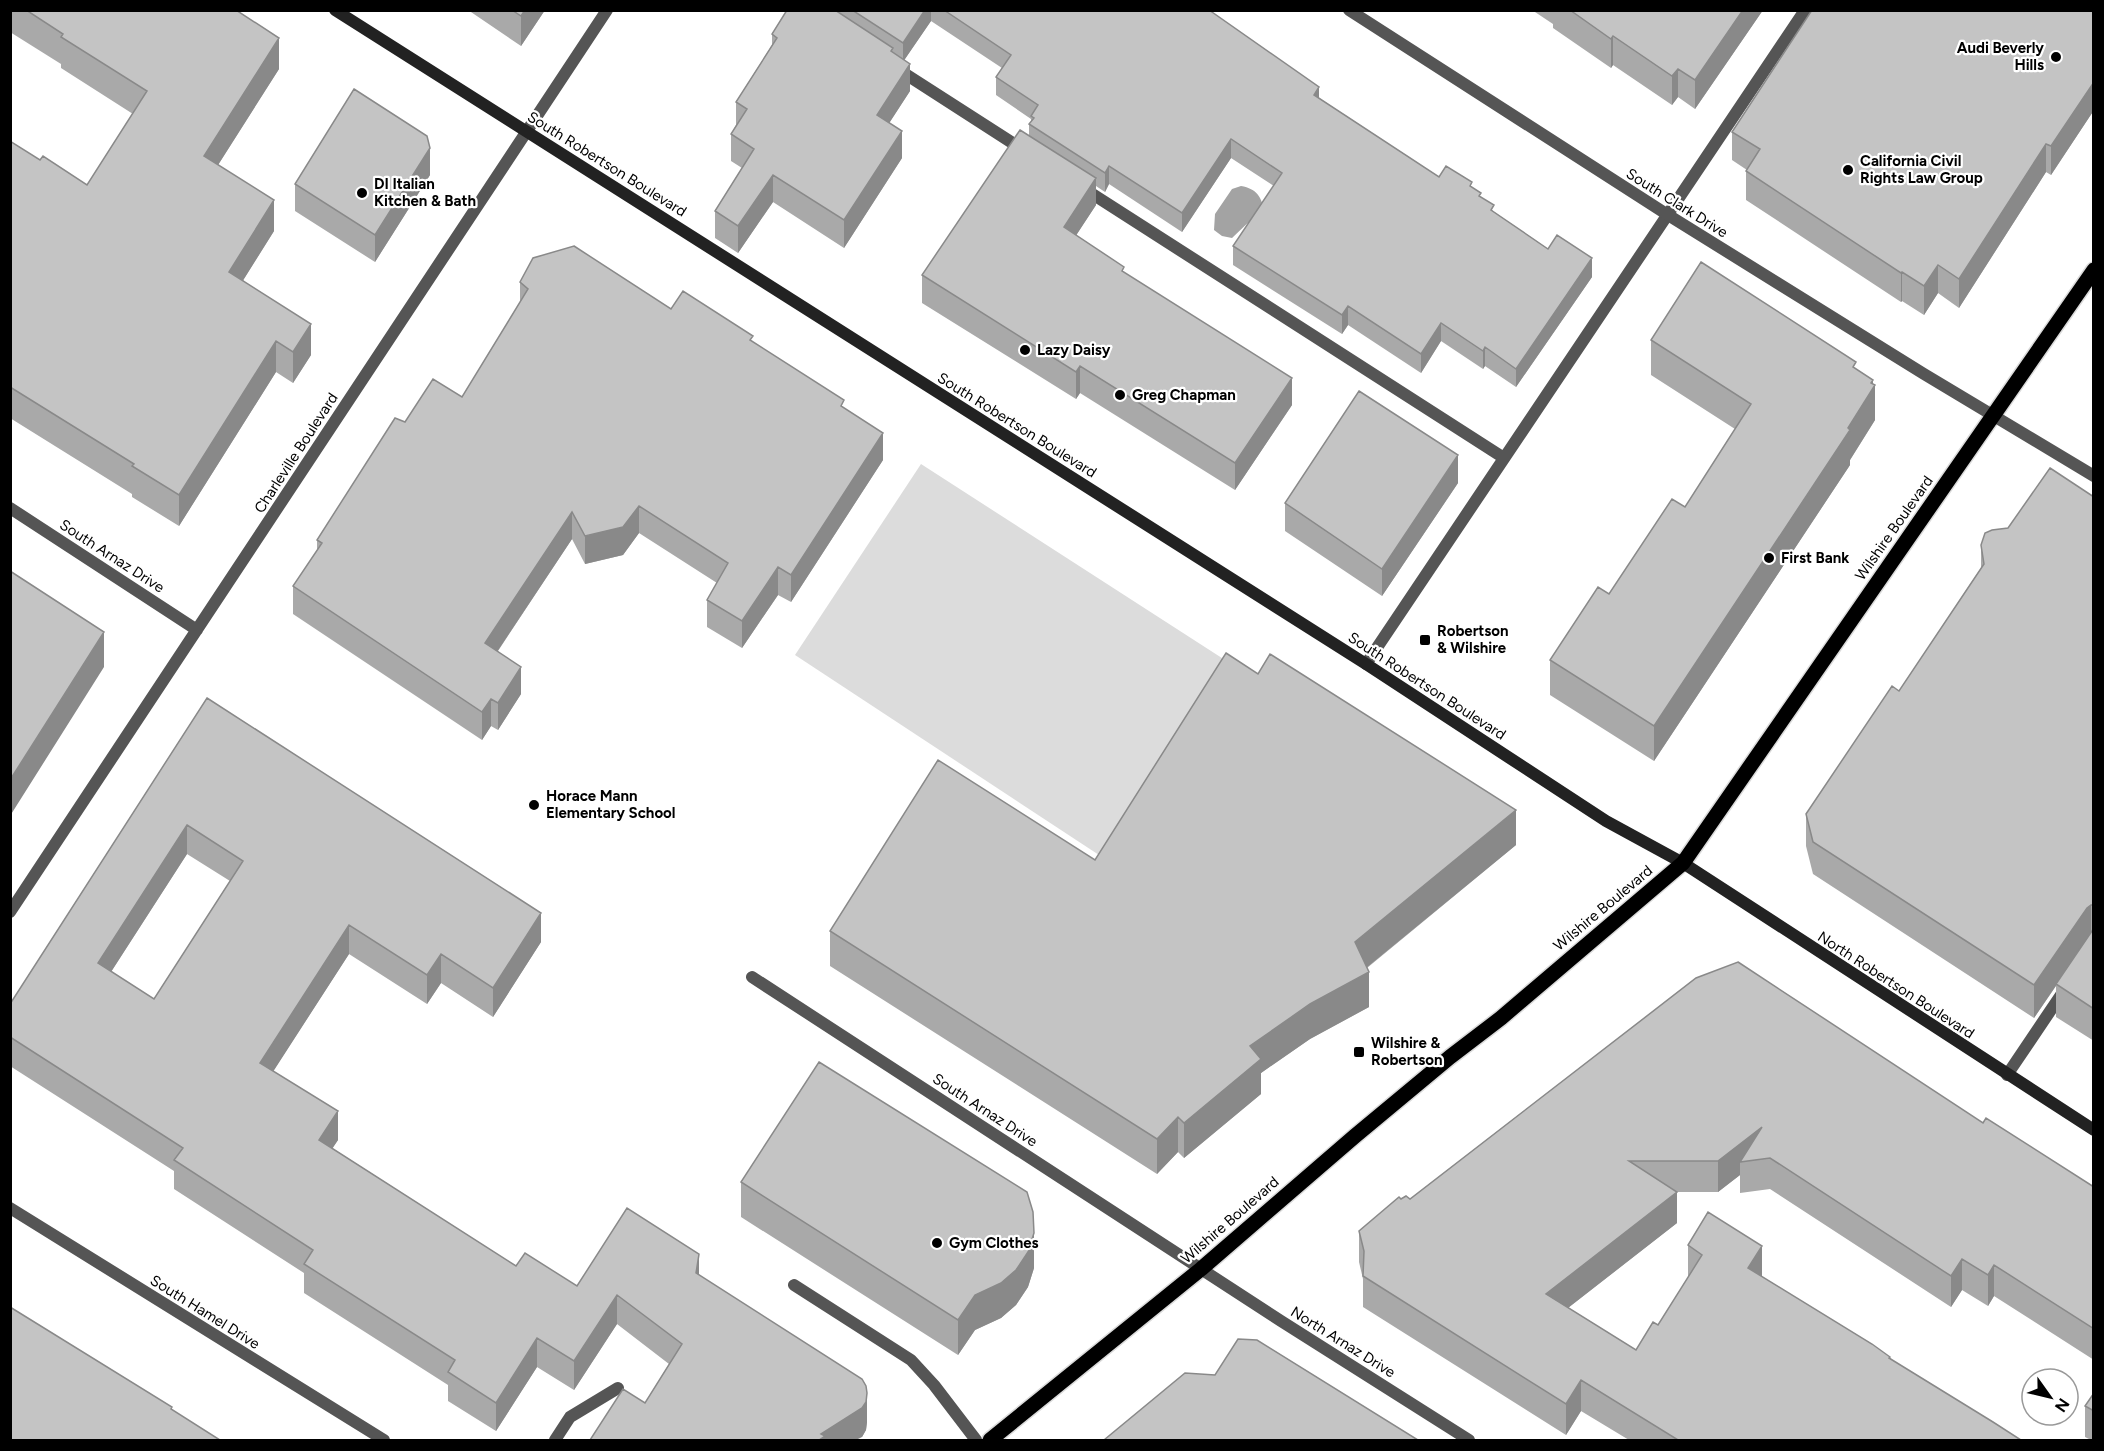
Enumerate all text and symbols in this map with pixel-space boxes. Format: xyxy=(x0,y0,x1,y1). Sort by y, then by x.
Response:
place label: Audi Beverly Hills xyxy=(1957,39,2044,74)
marker: Audi Beverly Hills xyxy=(2049,50,2063,64)
street label: South Robertson Boulevard xyxy=(524,108,690,220)
place label: California Civil Rights Law Group xyxy=(1860,152,1983,187)
marker: California Civil Rights Law Group xyxy=(1841,163,1855,177)
street label: South Clark Drive xyxy=(1623,164,1731,242)
place label: DI Italian Kitchen & Bath xyxy=(374,175,476,210)
marker: DI Italian Kitchen & Bath xyxy=(355,186,369,200)
place label: Lazy Daisy xyxy=(1037,341,1111,359)
marker: Lazy Daisy xyxy=(1018,343,1032,357)
street label: South Robertson Boulevard xyxy=(934,369,1100,481)
place label: Greg Chapman xyxy=(1132,386,1236,404)
marker: Greg Chapman xyxy=(1113,388,1127,402)
street label: Charleville Boulevard xyxy=(250,390,342,516)
street label: Wilshire Boulevard xyxy=(1851,472,1937,584)
street label: South Arnaz Drive xyxy=(56,515,168,597)
place label: First Bank xyxy=(1781,549,1849,567)
marker: First Bank xyxy=(1762,551,1776,565)
place label: Robertson & Wilshire xyxy=(1437,622,1509,657)
street label: South Robertson Boulevard xyxy=(1345,628,1509,744)
marker: Robertson & Wilshire xyxy=(1418,633,1432,647)
place label: Horace Mann Elementary School xyxy=(546,787,676,822)
marker: Horace Mann Elementary School xyxy=(527,798,541,812)
street label: Wilshire Boulevard xyxy=(1550,861,1656,955)
street label: North Robertson Boulevard xyxy=(1814,928,1978,1042)
place label: Wilshire & Robertson xyxy=(1371,1034,1443,1069)
marker: Wilshire & Robertson xyxy=(1352,1045,1366,1059)
street label: South Arnaz Drive xyxy=(929,1069,1041,1151)
street label: Wilshire Boulevard xyxy=(1177,1173,1283,1267)
place label: Gym Clothes xyxy=(949,1234,1039,1252)
marker: Gym Clothes xyxy=(930,1236,944,1250)
street label: South Hamel Drive xyxy=(147,1271,263,1353)
street label: North Arnaz Drive xyxy=(1287,1303,1399,1381)
north arrow xyxy=(2020,1367,2080,1427)
text: N xyxy=(2051,1395,2073,1416)

